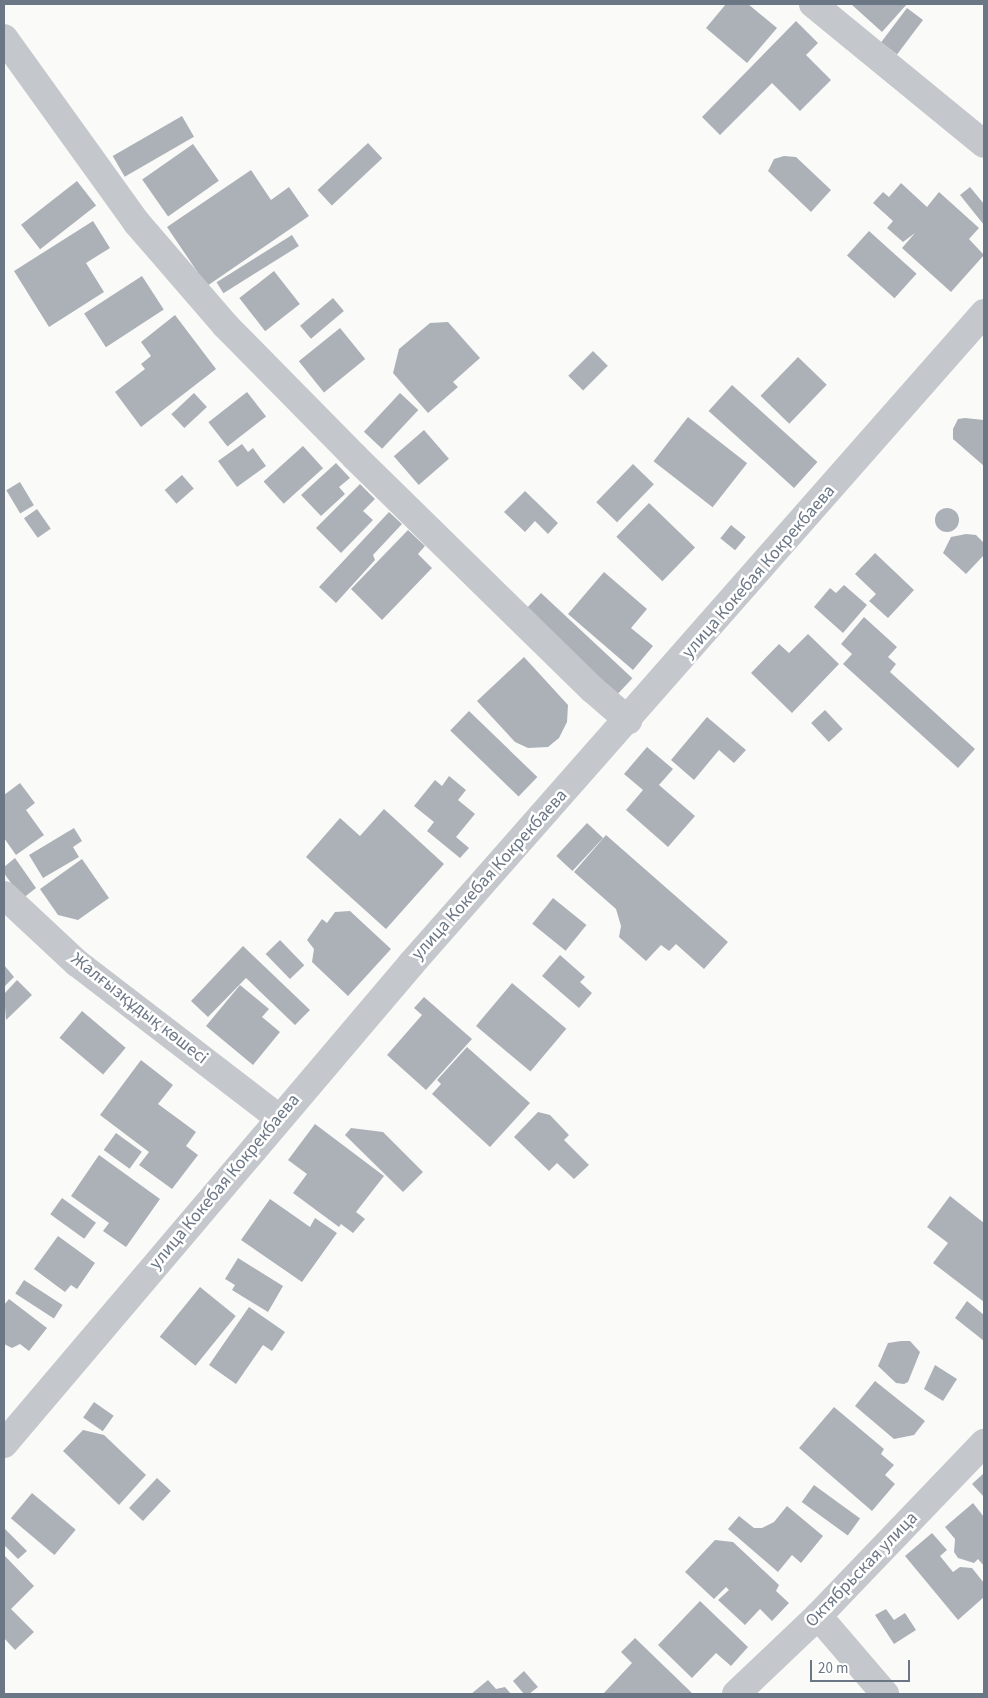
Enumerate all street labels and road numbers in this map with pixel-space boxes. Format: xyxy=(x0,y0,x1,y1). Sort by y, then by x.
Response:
street label: улица Кокебая Кокрекбаева xyxy=(678,481,840,663)
street label: улица Кокебая Кокрекбаева xyxy=(408,785,572,965)
street label: Жалғызқұдық көшесі xyxy=(66,949,212,1069)
street label: улица Кокебая Кокрекбаева xyxy=(145,1090,305,1274)
street label: Октябрьская улица xyxy=(801,1508,923,1632)

